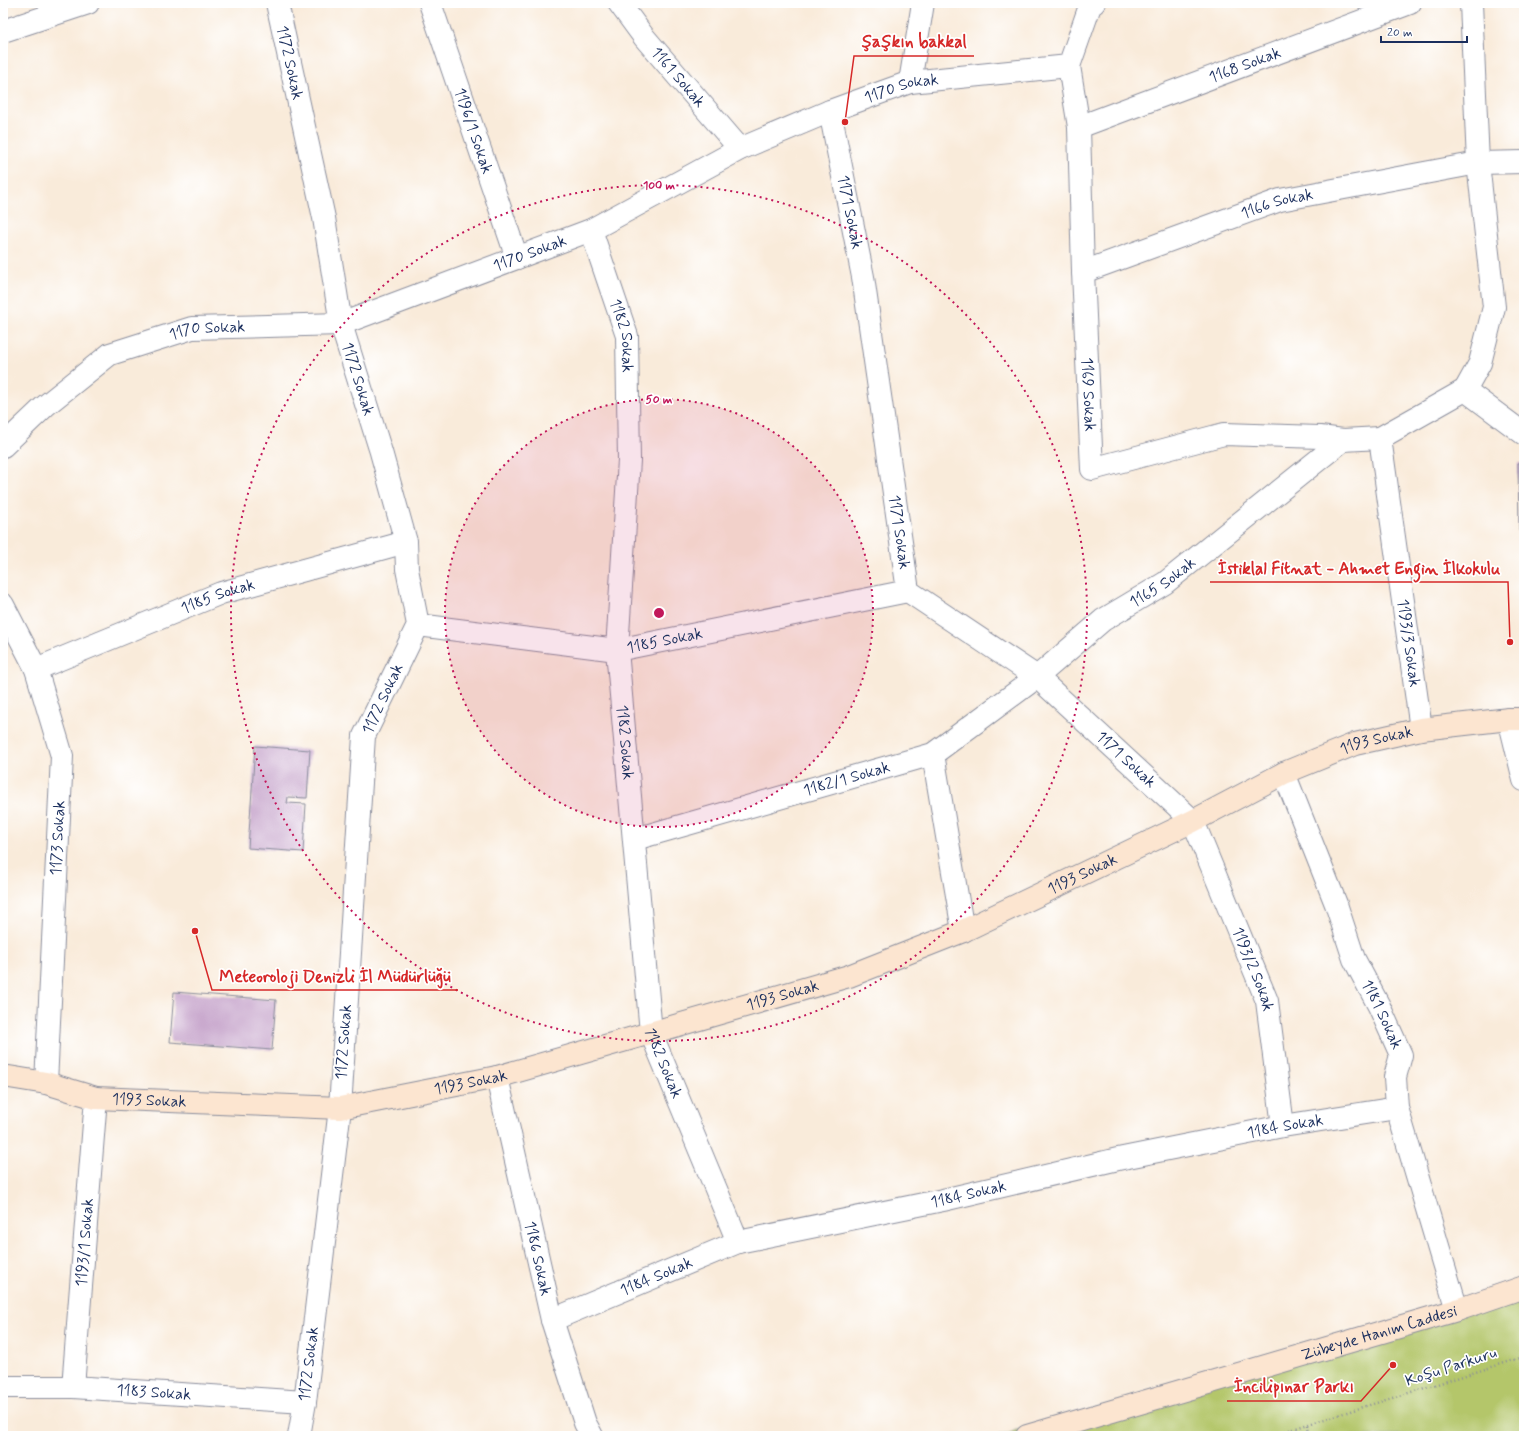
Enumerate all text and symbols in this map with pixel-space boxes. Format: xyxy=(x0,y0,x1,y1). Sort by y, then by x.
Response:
scale bar xyxy=(1381,18,1467,44)
street label: 1172 Sokak xyxy=(272,23,308,102)
text: 20 m xyxy=(1387,25,1413,41)
callout: şaşkın bakkal xyxy=(854,27,974,56)
text: şaşkın bakkal xyxy=(861,31,967,53)
street label: 1161 Sokak xyxy=(646,42,710,112)
street label: 1168 Sokak xyxy=(1206,42,1284,88)
street label: 1170 Sokak xyxy=(861,69,940,108)
street label: 1196/1 Sokak xyxy=(449,85,498,177)
street label: 1171 Sokak xyxy=(832,173,868,251)
text: 100 m xyxy=(643,178,676,194)
street label: 1166 Sokak xyxy=(1238,183,1315,224)
street label: 1170 Sokak xyxy=(490,230,569,276)
street label: 1182 Sokak xyxy=(605,296,638,373)
street label: 1170 Sokak xyxy=(166,316,245,345)
street label: 1172 Sokak xyxy=(337,340,379,418)
street label: 1169 Sokak xyxy=(1076,357,1101,432)
text: 50 m xyxy=(646,392,673,408)
street label: 1171 Sokak xyxy=(884,494,915,571)
street label: 1165 Sokak xyxy=(1126,552,1200,612)
callout: İstiklal Fitnat - Ahmet Engin İlkokulu xyxy=(1210,553,1508,582)
text: İstiklal Fitnat - Ahmet Engin İlkokulu xyxy=(1218,558,1500,583)
street label: 1185 Sokak xyxy=(178,574,257,619)
street label: 1193/3 Sokak xyxy=(1392,598,1425,688)
centre of rings xyxy=(652,606,666,620)
street label: 1185 Sokak xyxy=(625,622,704,658)
street label: 1172 Sokak xyxy=(358,660,409,738)
street label: 1182 Sokak xyxy=(611,704,639,781)
street label: 1193 Sokak xyxy=(1337,721,1415,760)
street label: 1171 Sokak xyxy=(1092,726,1161,793)
street label: 1182/1 Sokak xyxy=(801,756,893,801)
street label: 1173 Sokak xyxy=(46,800,70,876)
street label: 1193 Sokak xyxy=(1044,848,1121,900)
street label: 1193/2 Sokak xyxy=(1227,924,1279,1013)
callout: Meteoroloji Denizli İl Müdürlüğü xyxy=(212,961,458,990)
text: Meteoroloji Denizli İl Müdürlüğü xyxy=(219,966,451,989)
street label: 1193 Sokak xyxy=(744,975,821,1015)
street label: 1181 Sokak xyxy=(1356,976,1408,1053)
street label: 1172 Sokak xyxy=(331,1004,357,1080)
street label: 1182 Sokak xyxy=(640,1027,688,1102)
street label: 1193 Sokak xyxy=(432,1064,510,1100)
street label: 1193 Sokak xyxy=(112,1088,187,1112)
street label: 1184 Sokak xyxy=(1245,1109,1325,1143)
street label: 1184 Sokak xyxy=(929,1175,1008,1213)
street label: 1193/1 Sokak xyxy=(71,1197,98,1287)
street label: 1186 Sokak xyxy=(519,1219,557,1298)
street label: 1184 Sokak xyxy=(617,1252,696,1301)
street label: Zübeyde Hanım Caddesi xyxy=(1299,1300,1460,1366)
street label: 1172 Sokak xyxy=(294,1325,324,1403)
street label: Koşu Parkuru xyxy=(1403,1342,1499,1392)
callout: İncilipınar Parkı xyxy=(1227,1372,1361,1401)
text: İncilipınar Parkı xyxy=(1234,1376,1354,1398)
street label: 1183 Sokak xyxy=(116,1379,192,1405)

